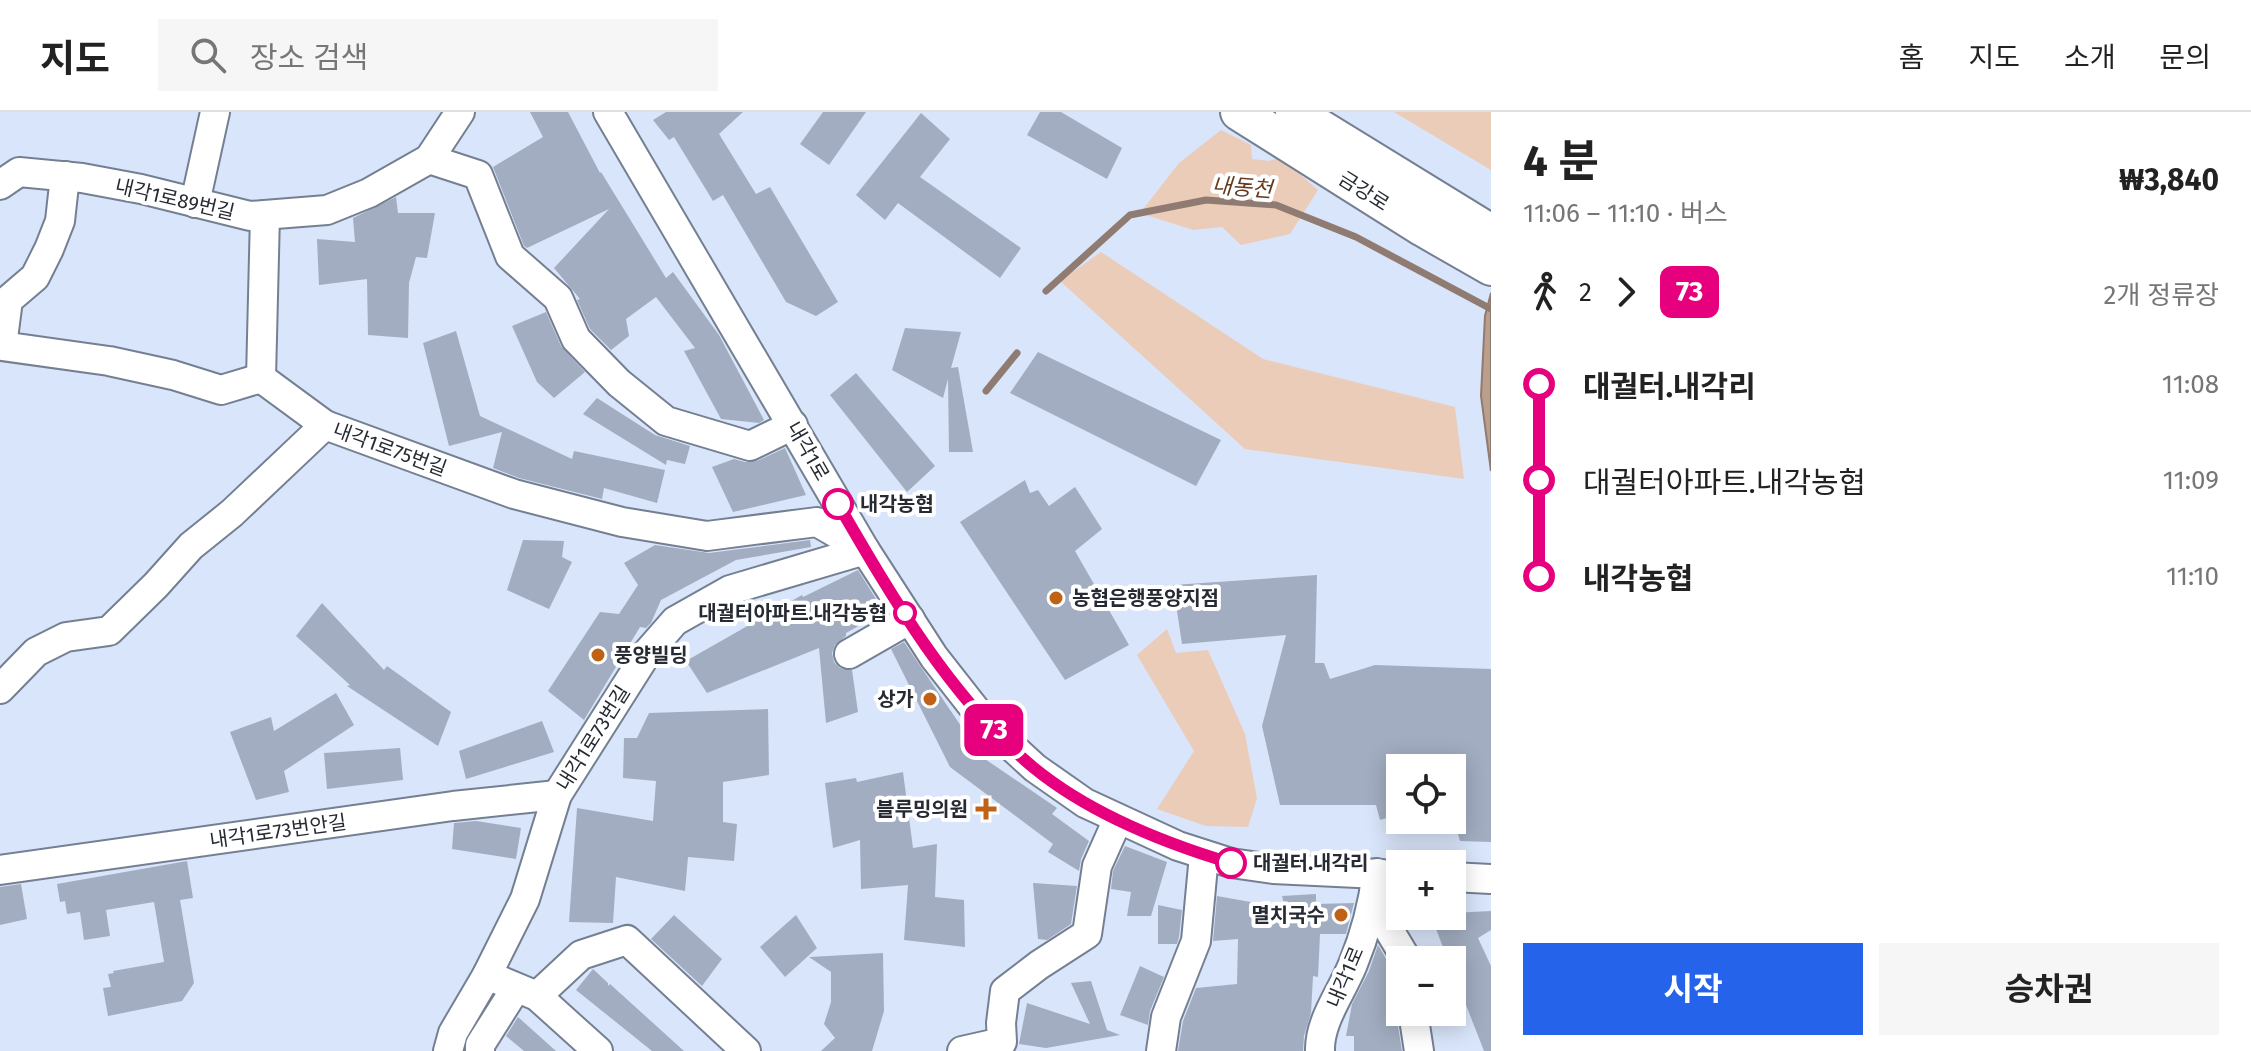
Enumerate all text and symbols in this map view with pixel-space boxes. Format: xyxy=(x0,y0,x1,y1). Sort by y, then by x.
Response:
search box xyxy=(158,19,718,91)
icon: search xyxy=(186,33,230,77)
text: 지도 xyxy=(40,36,110,82)
text: 장소 검색 xyxy=(250,40,368,76)
text: 홈 xyxy=(1899,41,1924,74)
text: 지도 xyxy=(1968,41,2020,74)
text: 소개 xyxy=(2064,41,2115,74)
text: 문의 xyxy=(2159,41,2211,74)
text: 4 분 xyxy=(1523,135,1599,188)
text: ₩3,840 xyxy=(2119,162,2219,198)
street label: 금강로 xyxy=(1334,166,1394,216)
water label: 내동천 xyxy=(1211,172,1276,203)
street label: 내각1로89번길 xyxy=(113,174,237,224)
text: 11:06 – 11:10 · 버스 xyxy=(1523,198,1728,229)
icon: walk xyxy=(1523,270,1567,314)
icon: forward xyxy=(1604,270,1648,314)
text: 73 xyxy=(1676,275,1703,308)
text: 2 xyxy=(1579,277,1592,308)
text: 2개 정류장 xyxy=(2104,280,2219,311)
text: 대궐터.내각리 xyxy=(1583,369,1756,405)
text: 11:08 xyxy=(2162,369,2219,400)
street label: 내각1로75번길 xyxy=(330,417,450,481)
street label: 내각1로 xyxy=(782,417,834,485)
text: 대궐터아파트.내각농협 xyxy=(1583,465,1866,501)
text: 11:09 xyxy=(2163,465,2219,496)
marker: 내각농협 xyxy=(823,489,853,519)
place label: 내각농협 xyxy=(860,492,934,516)
text: 내각농협 xyxy=(1583,561,1693,597)
text: 11:10 xyxy=(2166,561,2219,592)
place label: 농협은행풍양지점 xyxy=(1072,586,1219,610)
marker: 농협은행풍양지점 xyxy=(1047,589,1065,607)
place label: 대궐터아파트.내각농협 xyxy=(698,601,887,625)
marker: 대궐터아파트.내각농협 xyxy=(894,602,916,624)
place label: 풍양빌딩 xyxy=(614,643,688,667)
marker: 풍양빌딩 xyxy=(589,646,607,664)
street label: 내각1로73번길 xyxy=(551,681,635,795)
place label: 상가 xyxy=(877,687,914,711)
marker: 상가 xyxy=(921,690,939,708)
line badge: 73 xyxy=(958,704,1030,756)
text: 73 xyxy=(980,713,1008,746)
map controls xyxy=(1386,754,1466,1026)
button: locate xyxy=(1386,754,1466,834)
place label: 블루밍의원 xyxy=(876,797,968,821)
marker: 블루밍의원 xyxy=(975,798,997,820)
street label: 내각1로73번안길 xyxy=(208,810,348,852)
marker: 대궐터.내각리 xyxy=(1216,848,1246,878)
button: + xyxy=(1386,850,1466,930)
place label: 대궐터.내각리 xyxy=(1253,851,1368,875)
place label: 멸치국수 xyxy=(1251,903,1325,927)
marker: 멸치국수 xyxy=(1332,906,1350,924)
street label: 내각1로 xyxy=(1321,943,1369,1011)
button: 시작 xyxy=(1523,943,1863,1035)
button: 승차권 xyxy=(1879,943,2219,1035)
button: − xyxy=(1386,946,1466,1026)

